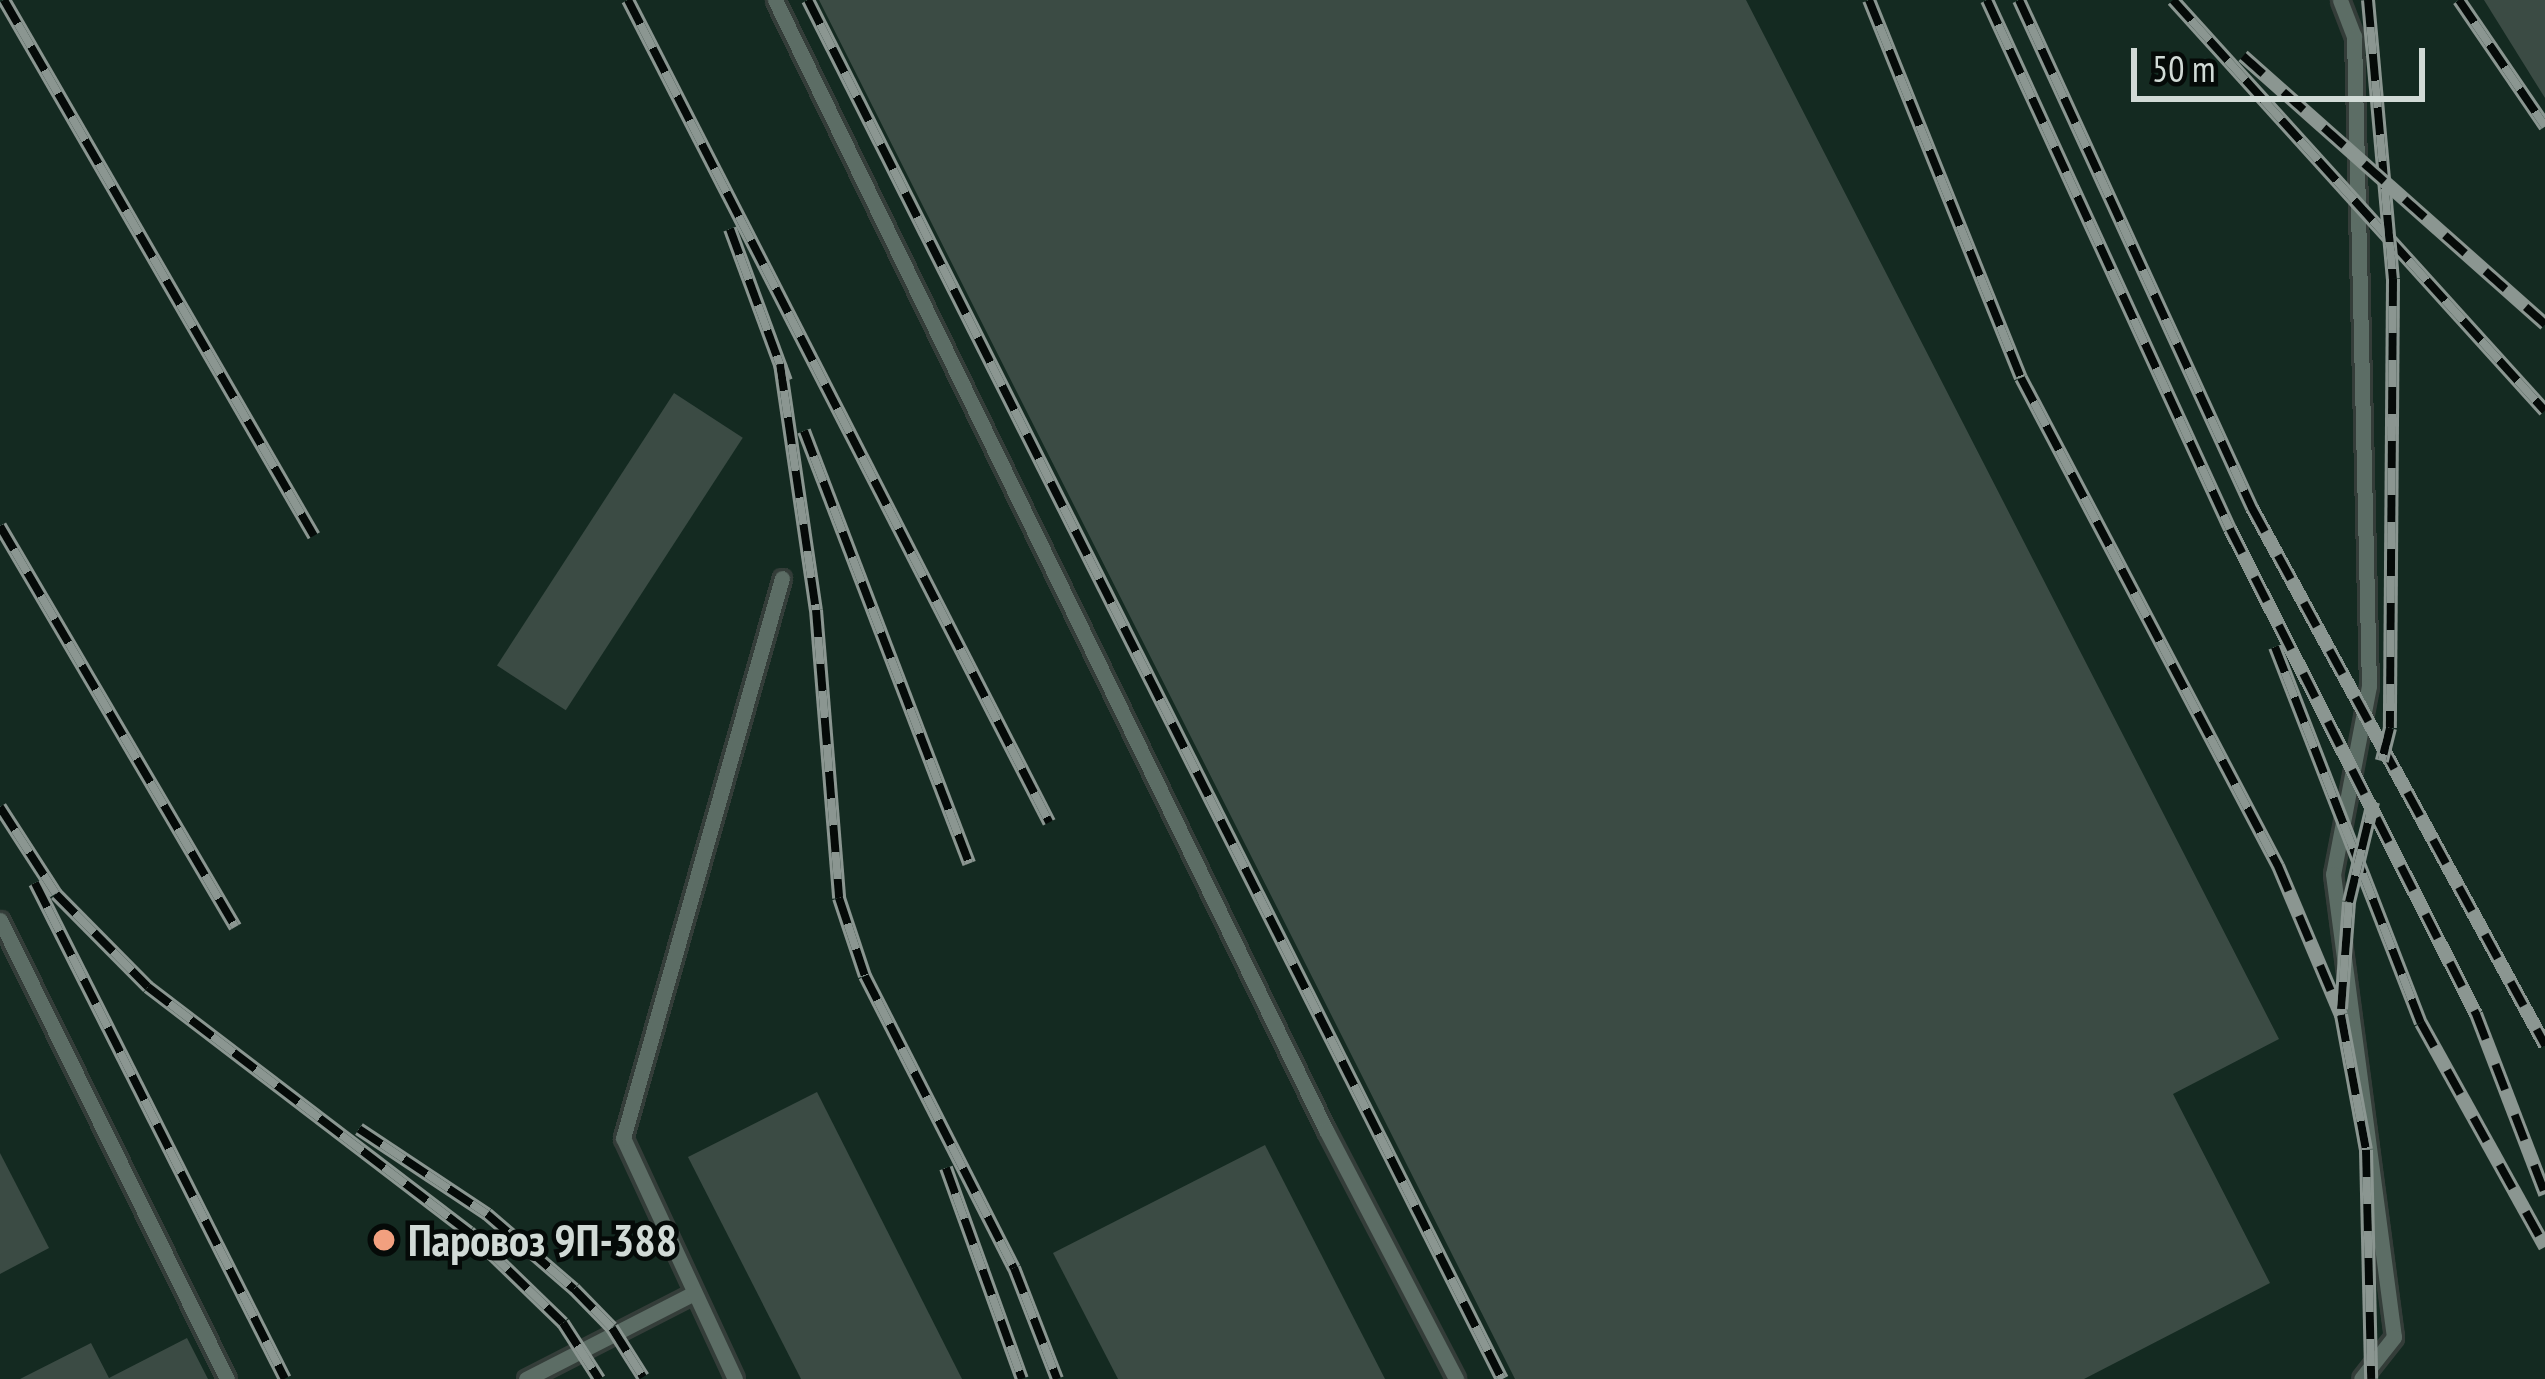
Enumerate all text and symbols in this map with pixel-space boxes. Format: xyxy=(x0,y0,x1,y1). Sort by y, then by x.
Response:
scale bar xyxy=(2137,24,2431,98)
text: 50 m xyxy=(2152,45,2215,92)
place label: Паровоз 9П-388 xyxy=(408,1213,677,1267)
marker: Паровоз 9П-388 xyxy=(371,1227,397,1253)

